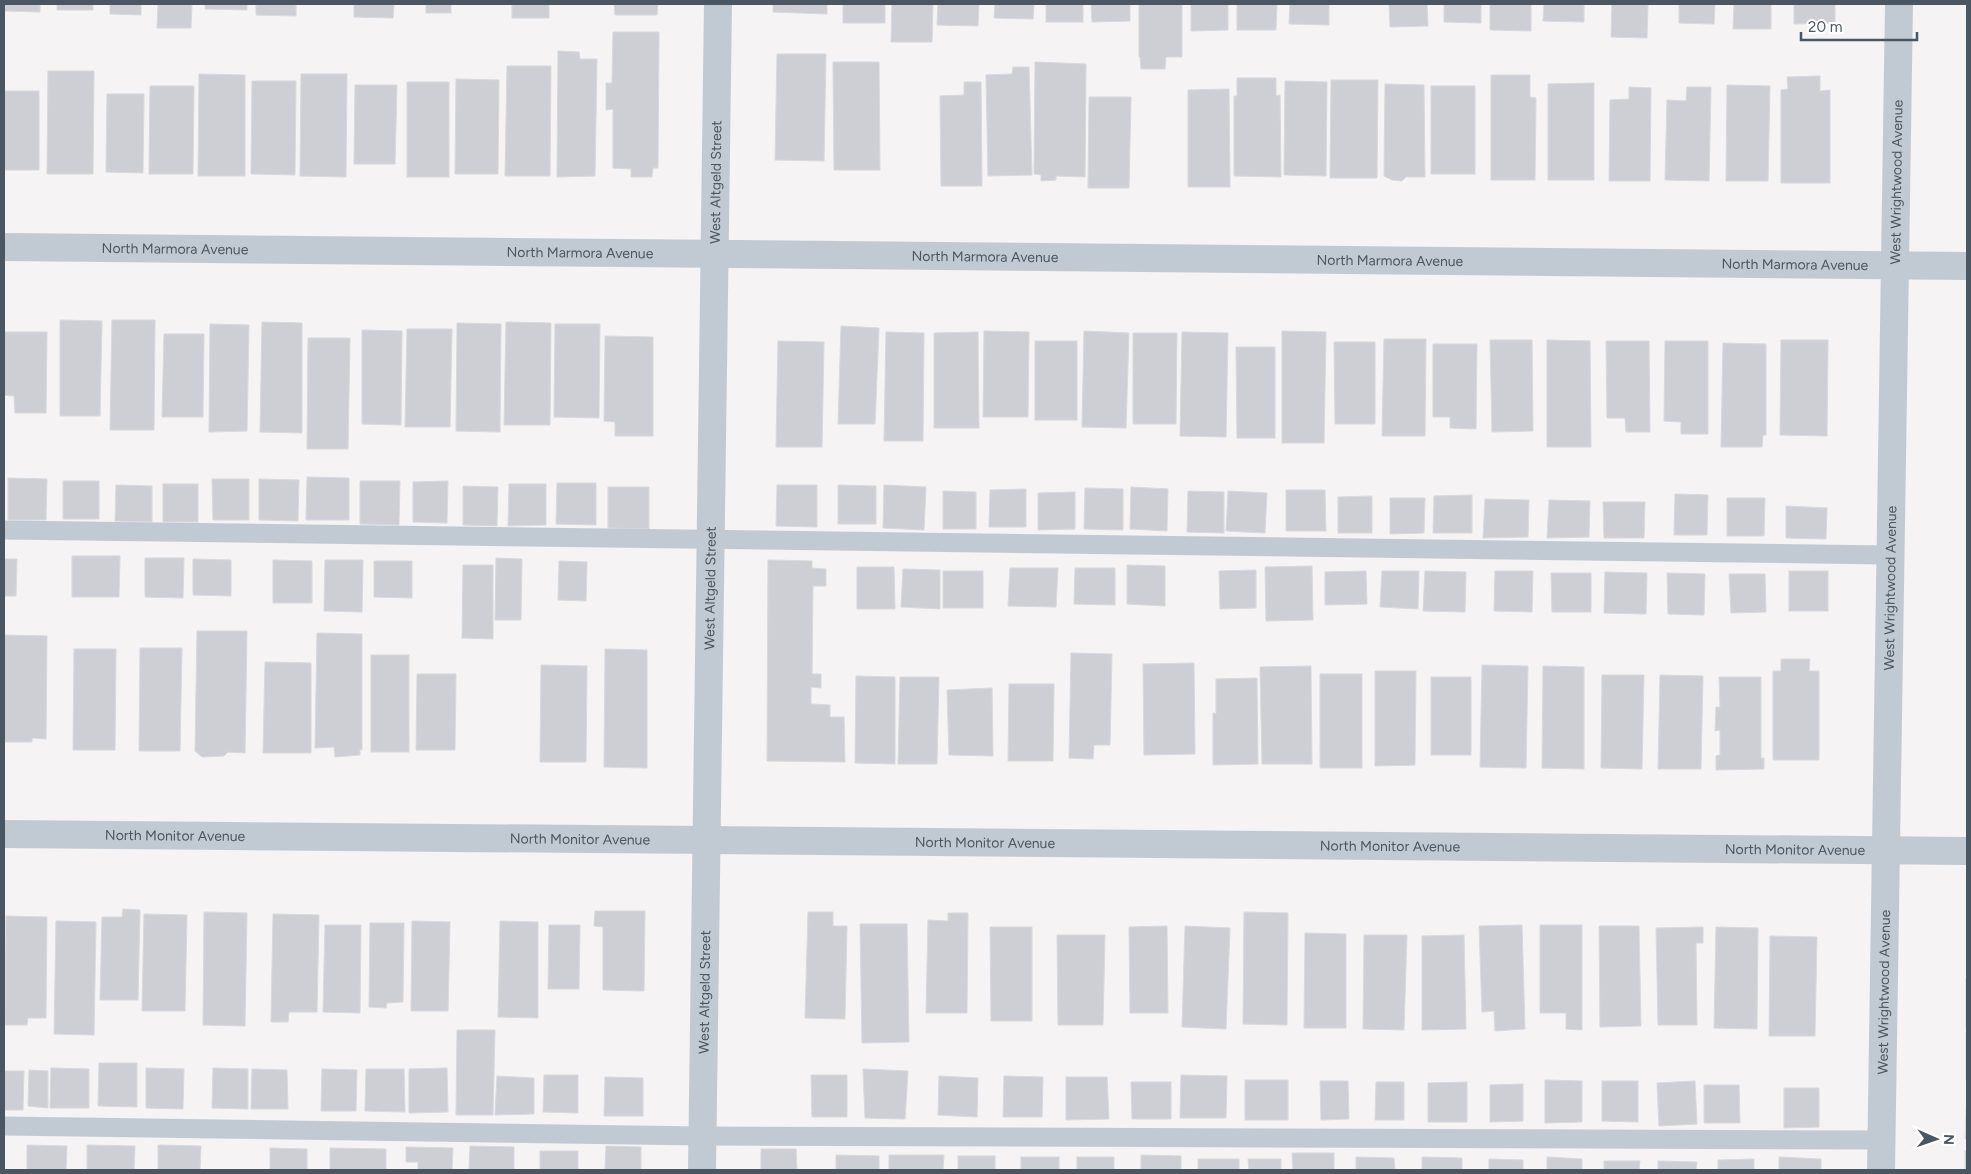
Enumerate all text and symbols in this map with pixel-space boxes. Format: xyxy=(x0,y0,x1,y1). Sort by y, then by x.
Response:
scale bar xyxy=(1801,10,1917,42)
text: 20 m xyxy=(1808,18,1842,36)
street label: West Wrightwood Avenue xyxy=(1887,99,1907,265)
street label: West Altgeld Street xyxy=(707,120,725,244)
street label: North Marmora Avenue xyxy=(102,240,249,258)
street label: North Marmora Avenue xyxy=(506,244,654,262)
street label: North Marmora Avenue xyxy=(911,248,1059,266)
street label: North Marmora Avenue xyxy=(1316,252,1464,270)
street label: North Marmora Avenue xyxy=(1721,256,1869,274)
street label: West Wrightwood Avenue xyxy=(1881,505,1900,671)
street label: West Altgeld Street xyxy=(701,526,720,650)
street label: North Monitor Avenue xyxy=(105,827,246,845)
street label: North Monitor Avenue xyxy=(510,830,651,849)
street label: North Monitor Avenue xyxy=(915,834,1056,852)
street label: North Monitor Avenue xyxy=(1320,837,1461,856)
street label: North Monitor Avenue xyxy=(1725,841,1865,859)
street label: West Wrightwood Avenue xyxy=(1874,909,1894,1075)
street label: West Altgeld Street xyxy=(696,930,714,1054)
north arrow xyxy=(1911,1114,1961,1164)
text: N xyxy=(1940,1134,1957,1145)

